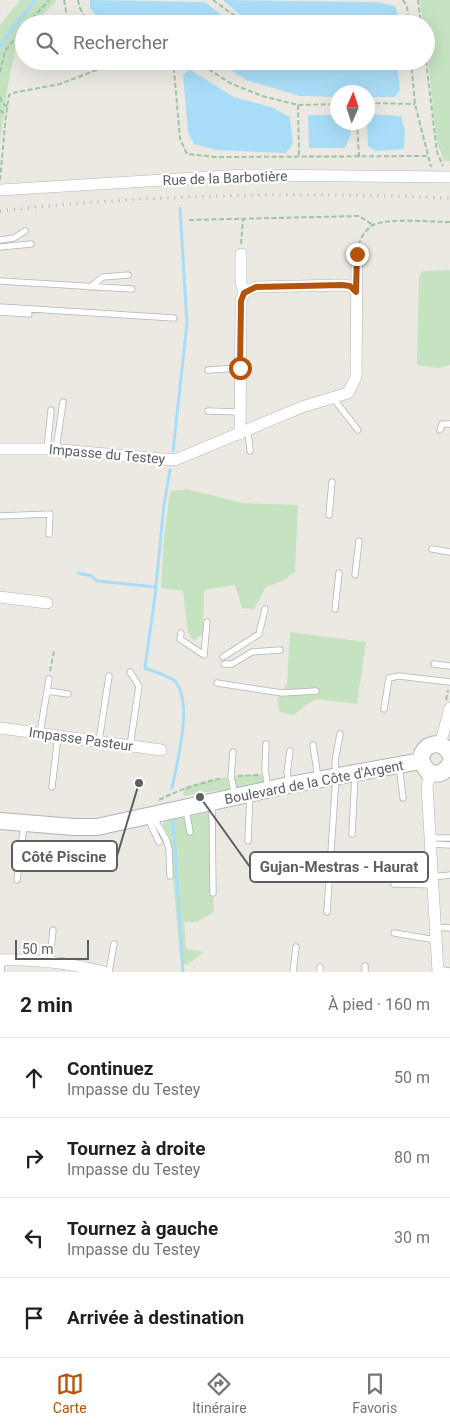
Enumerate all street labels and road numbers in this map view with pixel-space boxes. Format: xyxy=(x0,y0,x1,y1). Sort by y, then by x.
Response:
street label: Rue de la Barbotière xyxy=(162,168,288,188)
street label: Impasse du Testey xyxy=(48,441,166,467)
street label: Impasse Pasteur xyxy=(28,724,134,754)
street label: Boulevard de la Côte d'Argent xyxy=(223,757,405,807)

